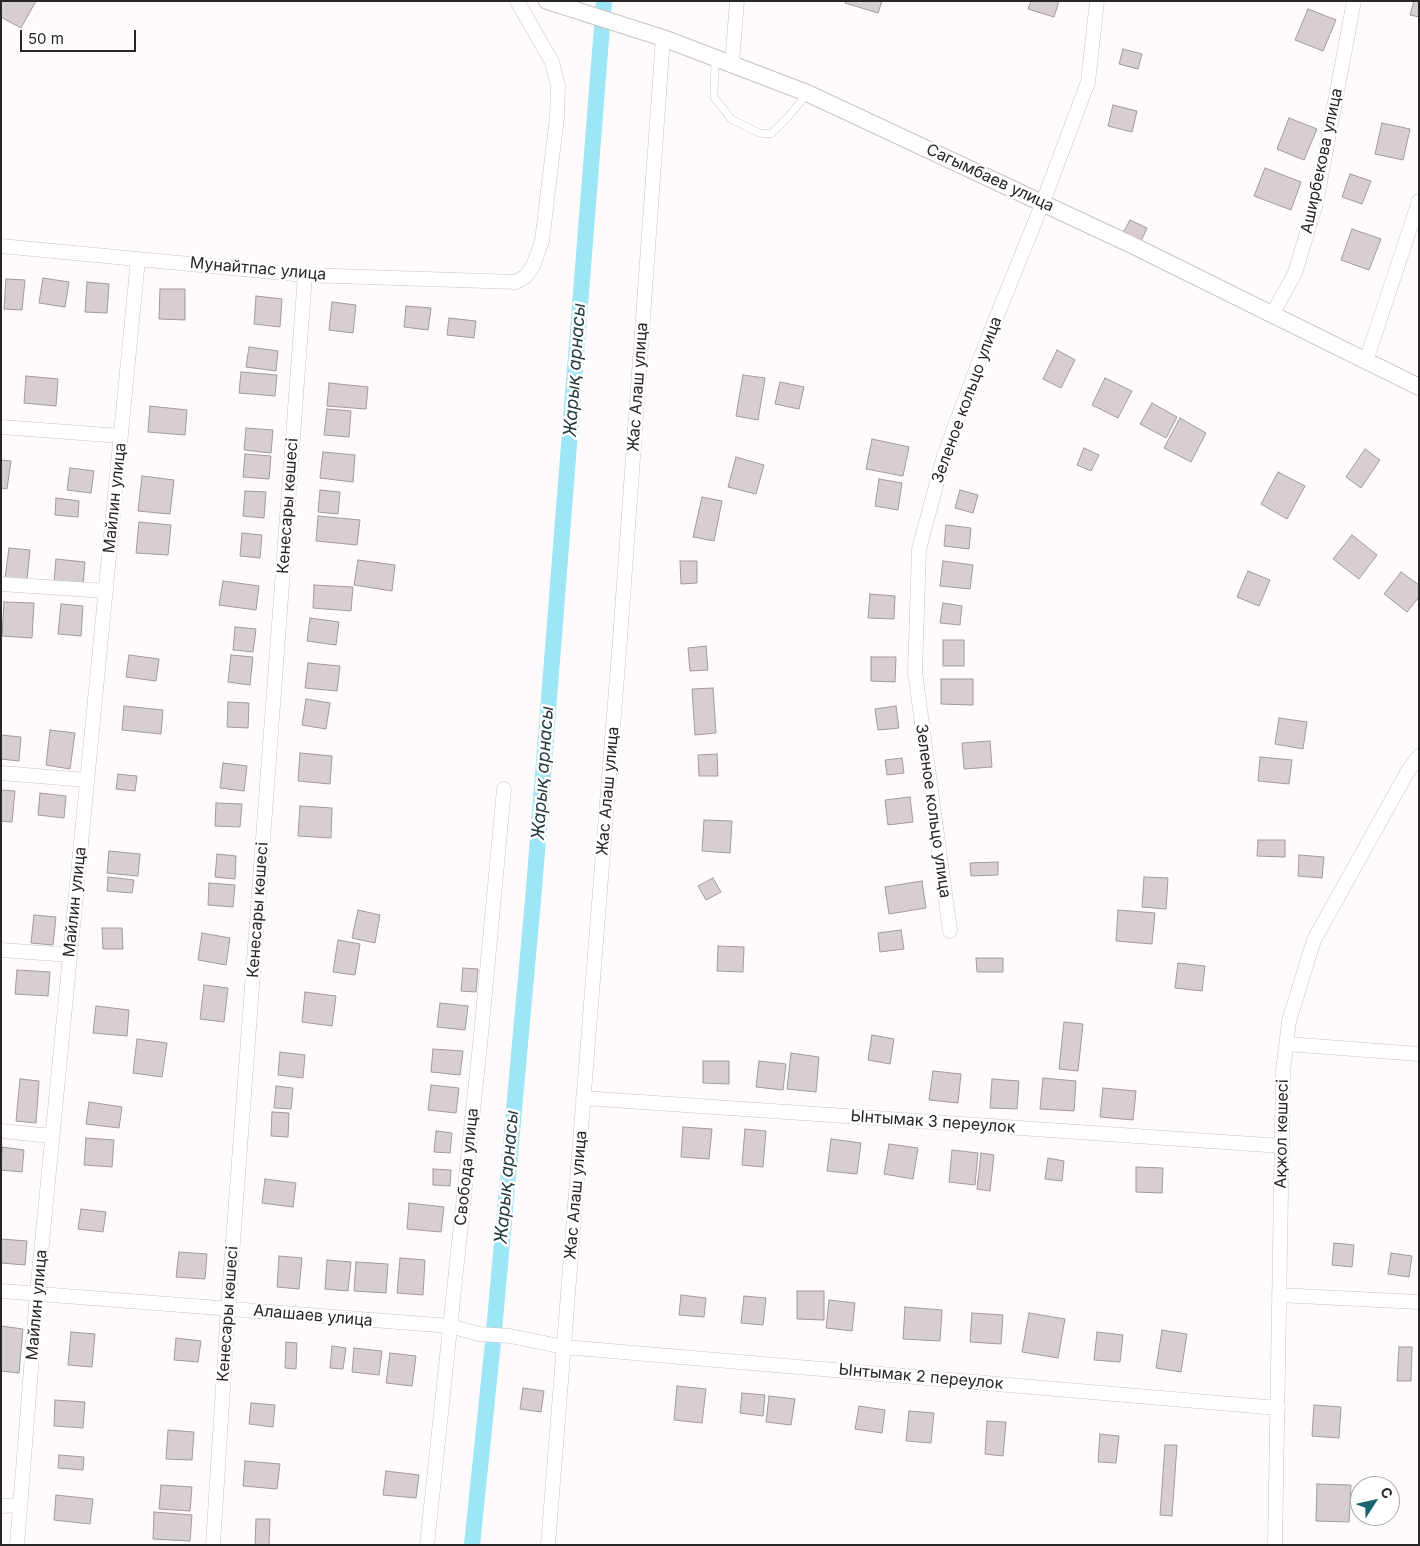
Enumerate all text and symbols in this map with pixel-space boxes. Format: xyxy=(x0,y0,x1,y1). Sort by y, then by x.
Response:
scale bar xyxy=(22,20,139,52)
text: 50 m xyxy=(28,29,64,48)
street label: Аширбекова улица xyxy=(1297,87,1347,235)
street label: Сагымбаев улица xyxy=(923,140,1057,216)
street label: Мунайтпас улица xyxy=(189,253,327,285)
water label: Жарық арнасы xyxy=(560,302,590,438)
street label: Зеленое кольцо улица xyxy=(928,314,1006,486)
street label: Жас Алаш улица xyxy=(624,322,652,452)
street label: Кенесары көшесі xyxy=(274,437,302,575)
street label: Майлин улица xyxy=(100,442,130,554)
water label: Жарық арнасы xyxy=(528,705,558,841)
street label: Зеленое кольцо улица xyxy=(911,723,955,899)
street label: Жас Алаш улица xyxy=(593,726,623,856)
street label: Кенесары көшесі xyxy=(244,841,272,979)
street label: Майлин улица xyxy=(60,846,90,958)
street label: Ақжол көшесі xyxy=(1271,1079,1293,1189)
street label: Свобода улица xyxy=(451,1107,483,1227)
street label: Ынтымак 3 переулок xyxy=(850,1107,1016,1137)
water label: Жарық арнасы xyxy=(490,1109,524,1245)
street label: Жас Алаш улица xyxy=(561,1130,591,1260)
street label: Кенесары көшесі xyxy=(214,1245,242,1383)
street label: Майлин улица xyxy=(23,1249,51,1361)
street label: Алашаев улица xyxy=(253,1301,373,1331)
street label: Ынтымак 2 переулок xyxy=(838,1360,1004,1394)
north arrow xyxy=(1350,1476,1400,1526)
text: С xyxy=(1377,1484,1397,1502)

